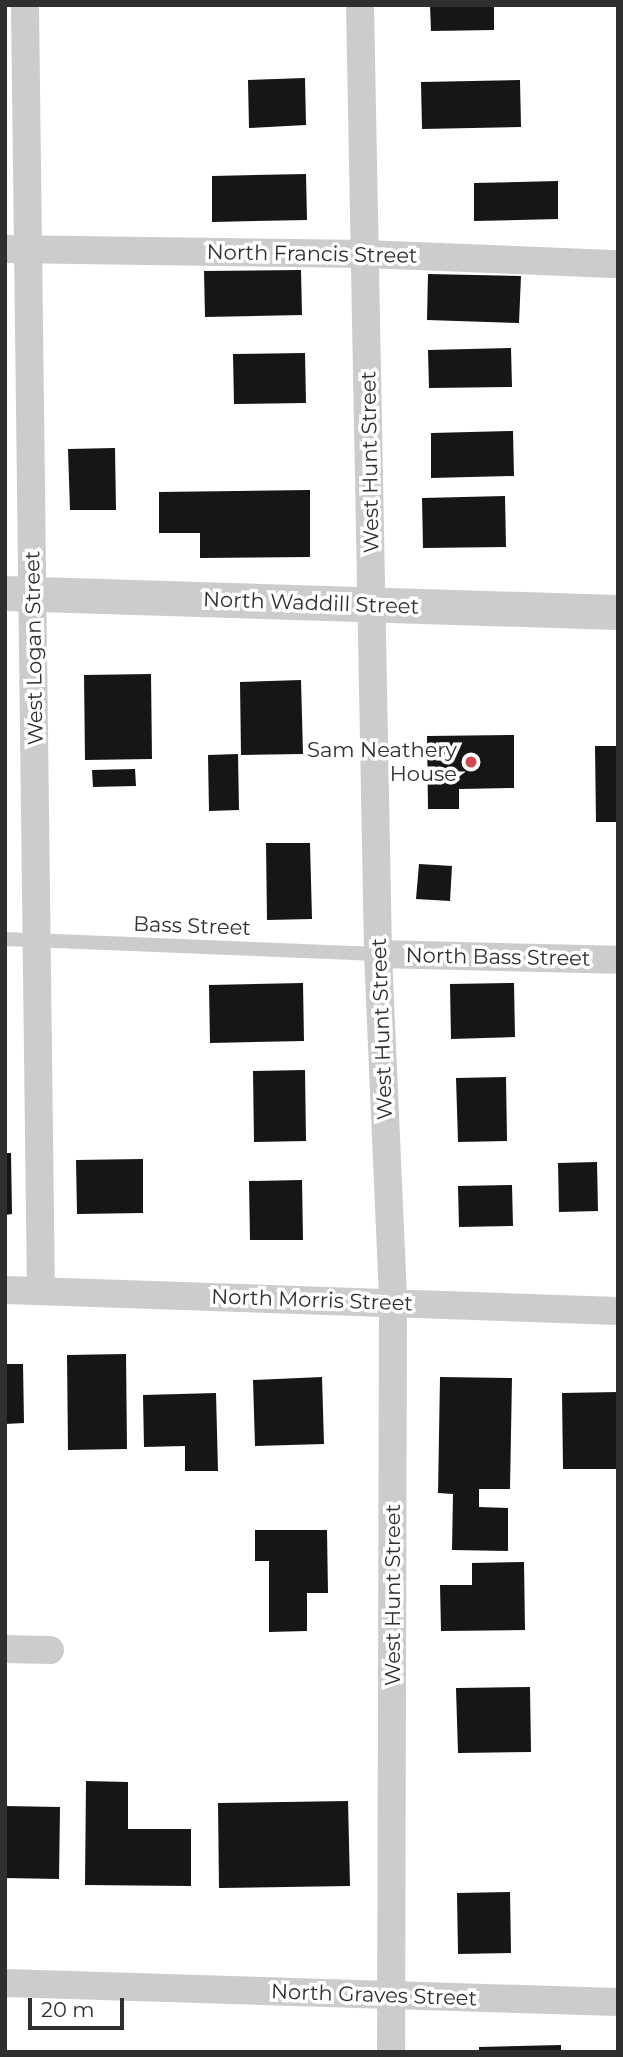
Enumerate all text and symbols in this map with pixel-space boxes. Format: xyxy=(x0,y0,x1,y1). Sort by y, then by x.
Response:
street label: North Francis Street xyxy=(206,240,418,268)
street label: West Hunt Street xyxy=(356,371,384,553)
street label: West Logan Street xyxy=(20,551,48,745)
street label: North Waddill Street xyxy=(203,587,419,619)
place label: Sam Neathery House xyxy=(307,737,457,787)
marker: Sam Neathery House xyxy=(463,754,479,770)
street label: Bass Street xyxy=(133,911,251,941)
street label: West Hunt Street xyxy=(366,938,398,1120)
street label: North Bass Street xyxy=(405,943,591,971)
street label: North Morris Street xyxy=(211,1284,413,1316)
street label: West Hunt Street xyxy=(380,1504,406,1686)
street label: North Graves Street xyxy=(271,1979,477,2011)
scale bar xyxy=(32,1983,128,2027)
text: 20 m xyxy=(41,1997,95,2022)

